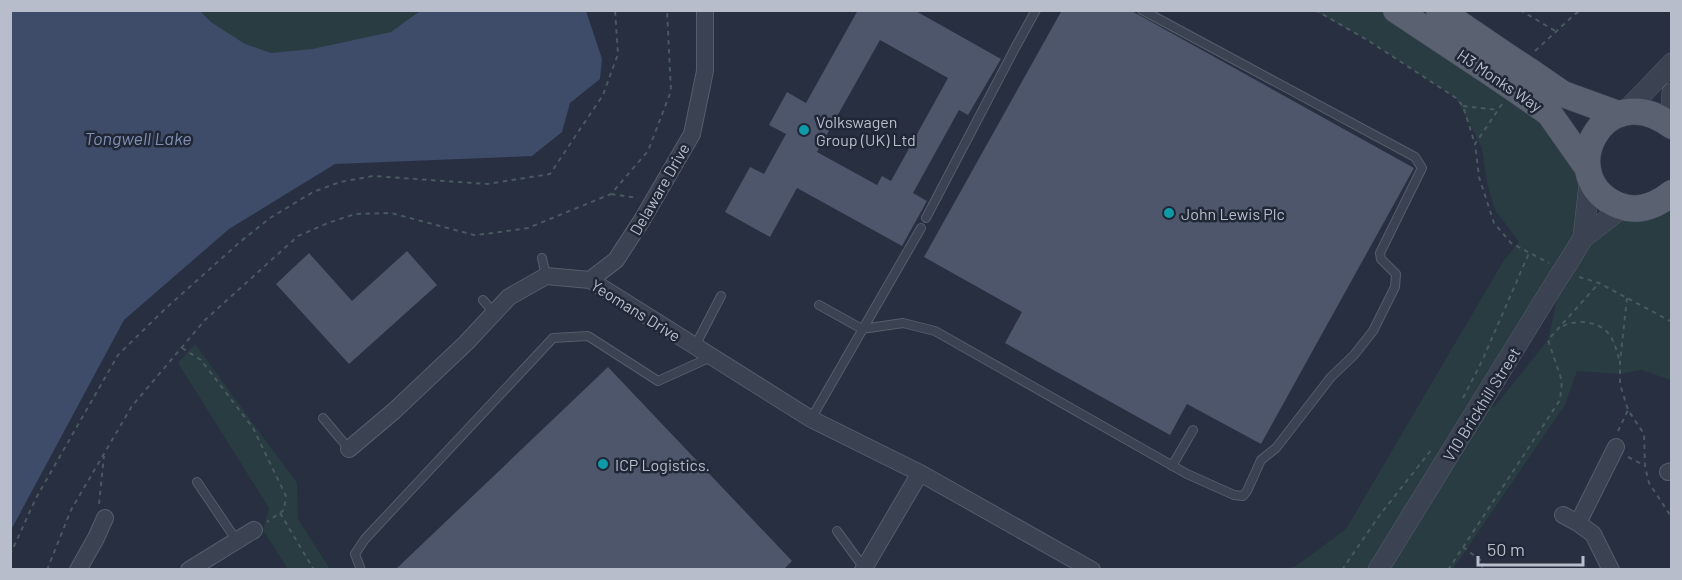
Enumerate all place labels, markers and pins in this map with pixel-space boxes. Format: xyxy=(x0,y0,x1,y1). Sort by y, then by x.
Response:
place label: Volkswagen Group (UK) Ltd xyxy=(816,112,916,149)
marker: Volkswagen Group (UK) Ltd xyxy=(797,123,811,137)
place label: John Lewis Plc xyxy=(1181,204,1285,223)
marker: John Lewis Plc xyxy=(1162,206,1176,220)
place label: ICP Logistics. xyxy=(615,455,710,474)
marker: ICP Logistics. xyxy=(596,457,610,471)

